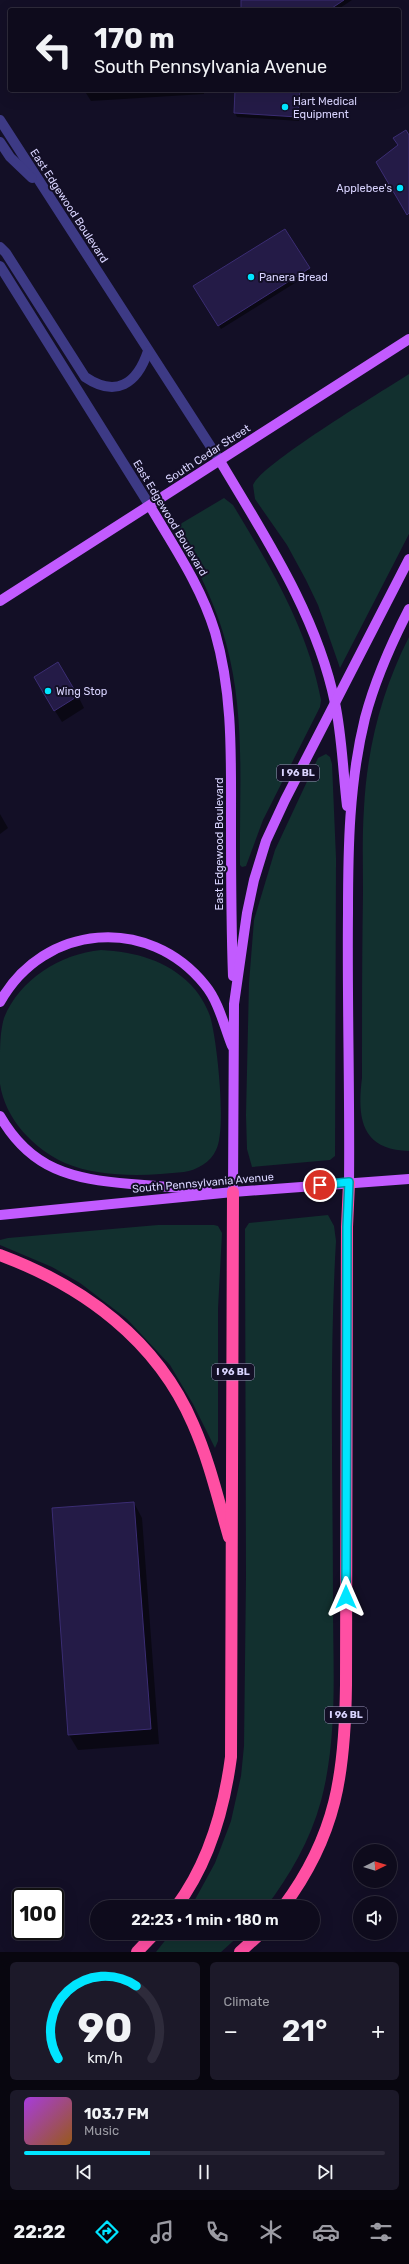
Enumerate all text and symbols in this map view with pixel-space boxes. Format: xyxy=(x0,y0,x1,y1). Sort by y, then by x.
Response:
text: 170 m xyxy=(94,22,175,55)
icon: left xyxy=(28,24,80,76)
text: South Pennsylvania Avenue xyxy=(94,56,327,78)
place label: Hart Medical Equipment xyxy=(293,95,357,121)
marker: Hart Medical Equipment xyxy=(280,102,290,112)
street label: East Edgewood Boulevard xyxy=(27,147,111,265)
place label: Applebee's xyxy=(336,182,392,195)
marker: Applebee's xyxy=(395,183,405,193)
place label: Panera Bread xyxy=(259,271,328,284)
marker: Panera Bread xyxy=(246,272,256,282)
street label: South Cedar Street xyxy=(163,421,253,486)
street label: East Edgewood Boulevard xyxy=(130,458,210,578)
place label: Wing Stop xyxy=(56,685,107,698)
marker: Wing Stop xyxy=(43,686,53,696)
road number: I 96 BL xyxy=(277,765,319,781)
street label: East Edgewood Boulevard xyxy=(213,777,226,911)
pin xyxy=(303,1168,337,1202)
street label: South Pennsylvania Avenue xyxy=(132,1170,274,1196)
icon: arrive xyxy=(309,1174,331,1196)
road number: I 96 BL xyxy=(212,1364,254,1380)
position arrow xyxy=(325,1576,367,1618)
road number: I 96 BL xyxy=(325,1707,367,1723)
north arrow xyxy=(353,1844,397,1888)
map controls xyxy=(353,1844,397,1940)
speed limit sign: 100 xyxy=(12,1888,64,1940)
button: sound xyxy=(353,1896,397,1940)
text: 22:23 · 1 min · 180 m xyxy=(131,1911,279,1929)
text: Climate xyxy=(224,1994,270,2009)
text: 90 xyxy=(77,2003,132,2052)
text: 21° xyxy=(282,2013,327,2049)
text: − xyxy=(224,2018,238,2045)
text: + xyxy=(371,2018,385,2045)
text: km/h xyxy=(87,2050,123,2067)
text: 103.7 FM xyxy=(84,2105,149,2123)
text: Music xyxy=(84,2123,119,2138)
icon: previous xyxy=(73,2161,95,2183)
icon: pause xyxy=(193,2161,215,2183)
icon: next xyxy=(314,2161,336,2183)
icon: directions xyxy=(93,2218,121,2246)
icon: music xyxy=(148,2218,176,2246)
icon: phone xyxy=(203,2218,231,2246)
icon: climate xyxy=(257,2218,285,2246)
icon: car xyxy=(312,2218,340,2246)
icon: filters xyxy=(367,2218,395,2246)
text: 22:22 xyxy=(13,2221,66,2243)

